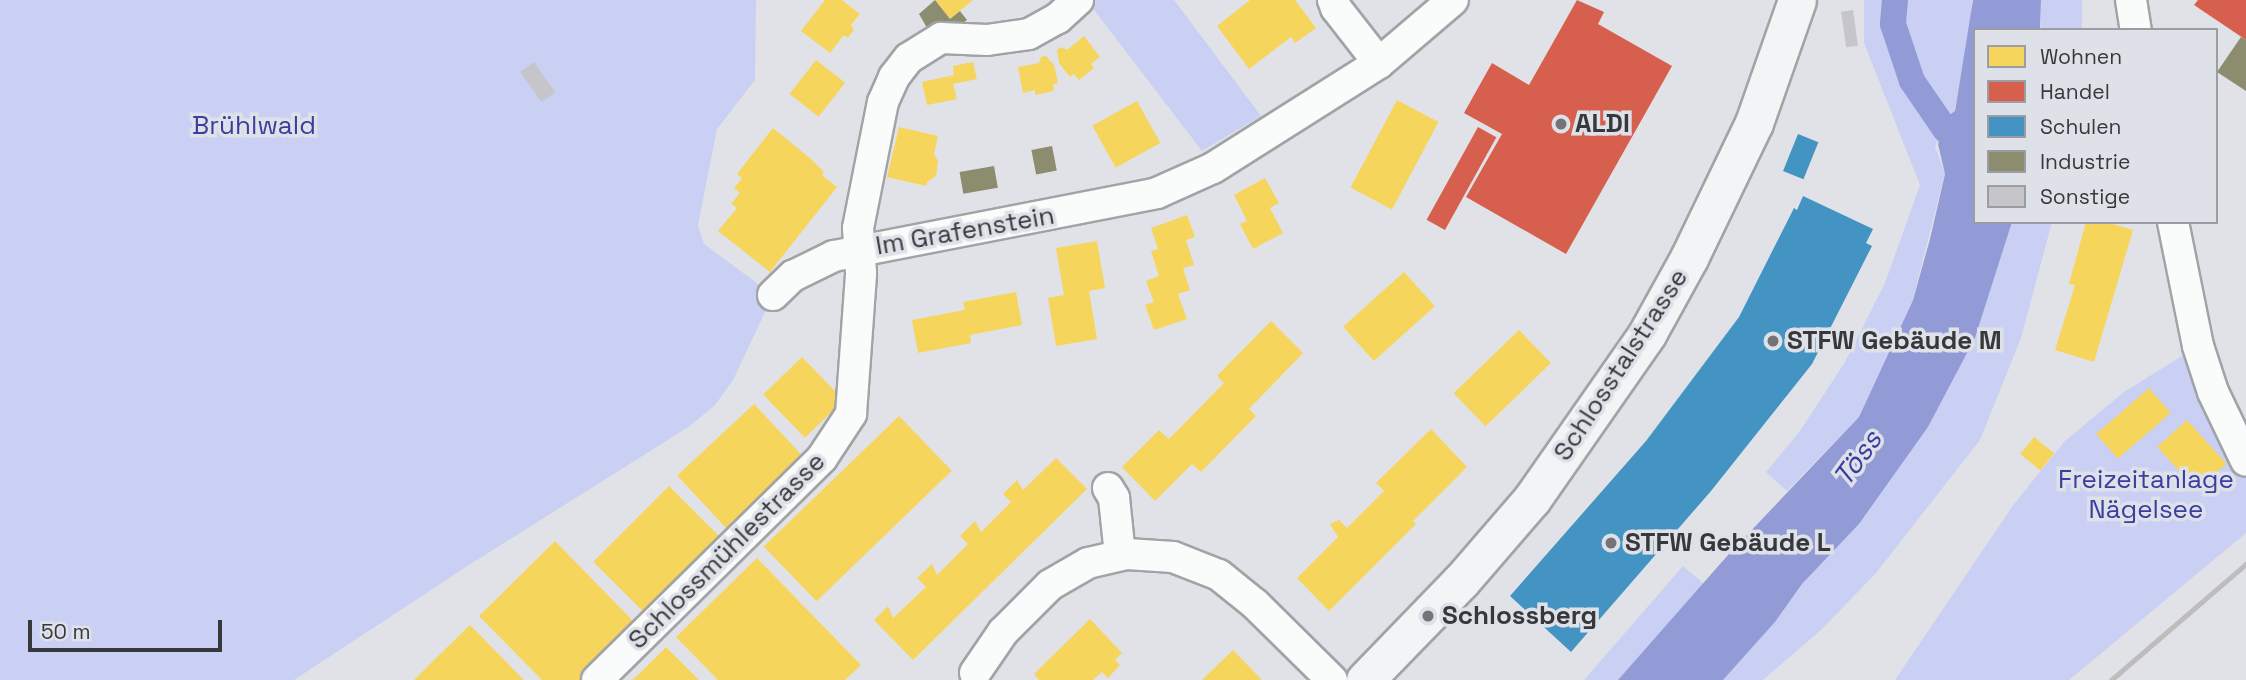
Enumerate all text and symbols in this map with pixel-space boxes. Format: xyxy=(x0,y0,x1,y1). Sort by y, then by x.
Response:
legend xyxy=(1973,28,2218,224)
text: Wohnen xyxy=(2040,43,2122,70)
text: Handel xyxy=(2040,78,2110,105)
place label: ALDI xyxy=(1575,108,1630,140)
park label: Brühlwald xyxy=(192,110,316,142)
text: Schulen xyxy=(2040,113,2121,140)
marker: ALDI xyxy=(1553,116,1569,132)
text: Industrie xyxy=(2040,148,2130,175)
text: Sonstige xyxy=(2040,183,2130,210)
street label: Im Grafenstein xyxy=(873,200,1057,262)
street label: Schlosstalstrasse xyxy=(1547,263,1695,467)
place label: STFW Gebäude M xyxy=(1787,325,2002,357)
marker: STFW Gebäude M xyxy=(1765,333,1781,349)
water label: Töss xyxy=(1826,424,1888,492)
street label: Schlossmühlestrasse xyxy=(622,446,832,656)
park label: Freizeitanlage Nägelsee xyxy=(2058,464,2234,526)
place label: STFW Gebäude L xyxy=(1625,527,1831,559)
marker: STFW Gebäude L xyxy=(1603,535,1619,551)
place label: Schlossberg xyxy=(1442,600,1597,632)
scale bar xyxy=(32,606,226,650)
marker: Schlossberg xyxy=(1420,608,1436,624)
text: 50 m xyxy=(41,618,91,645)

